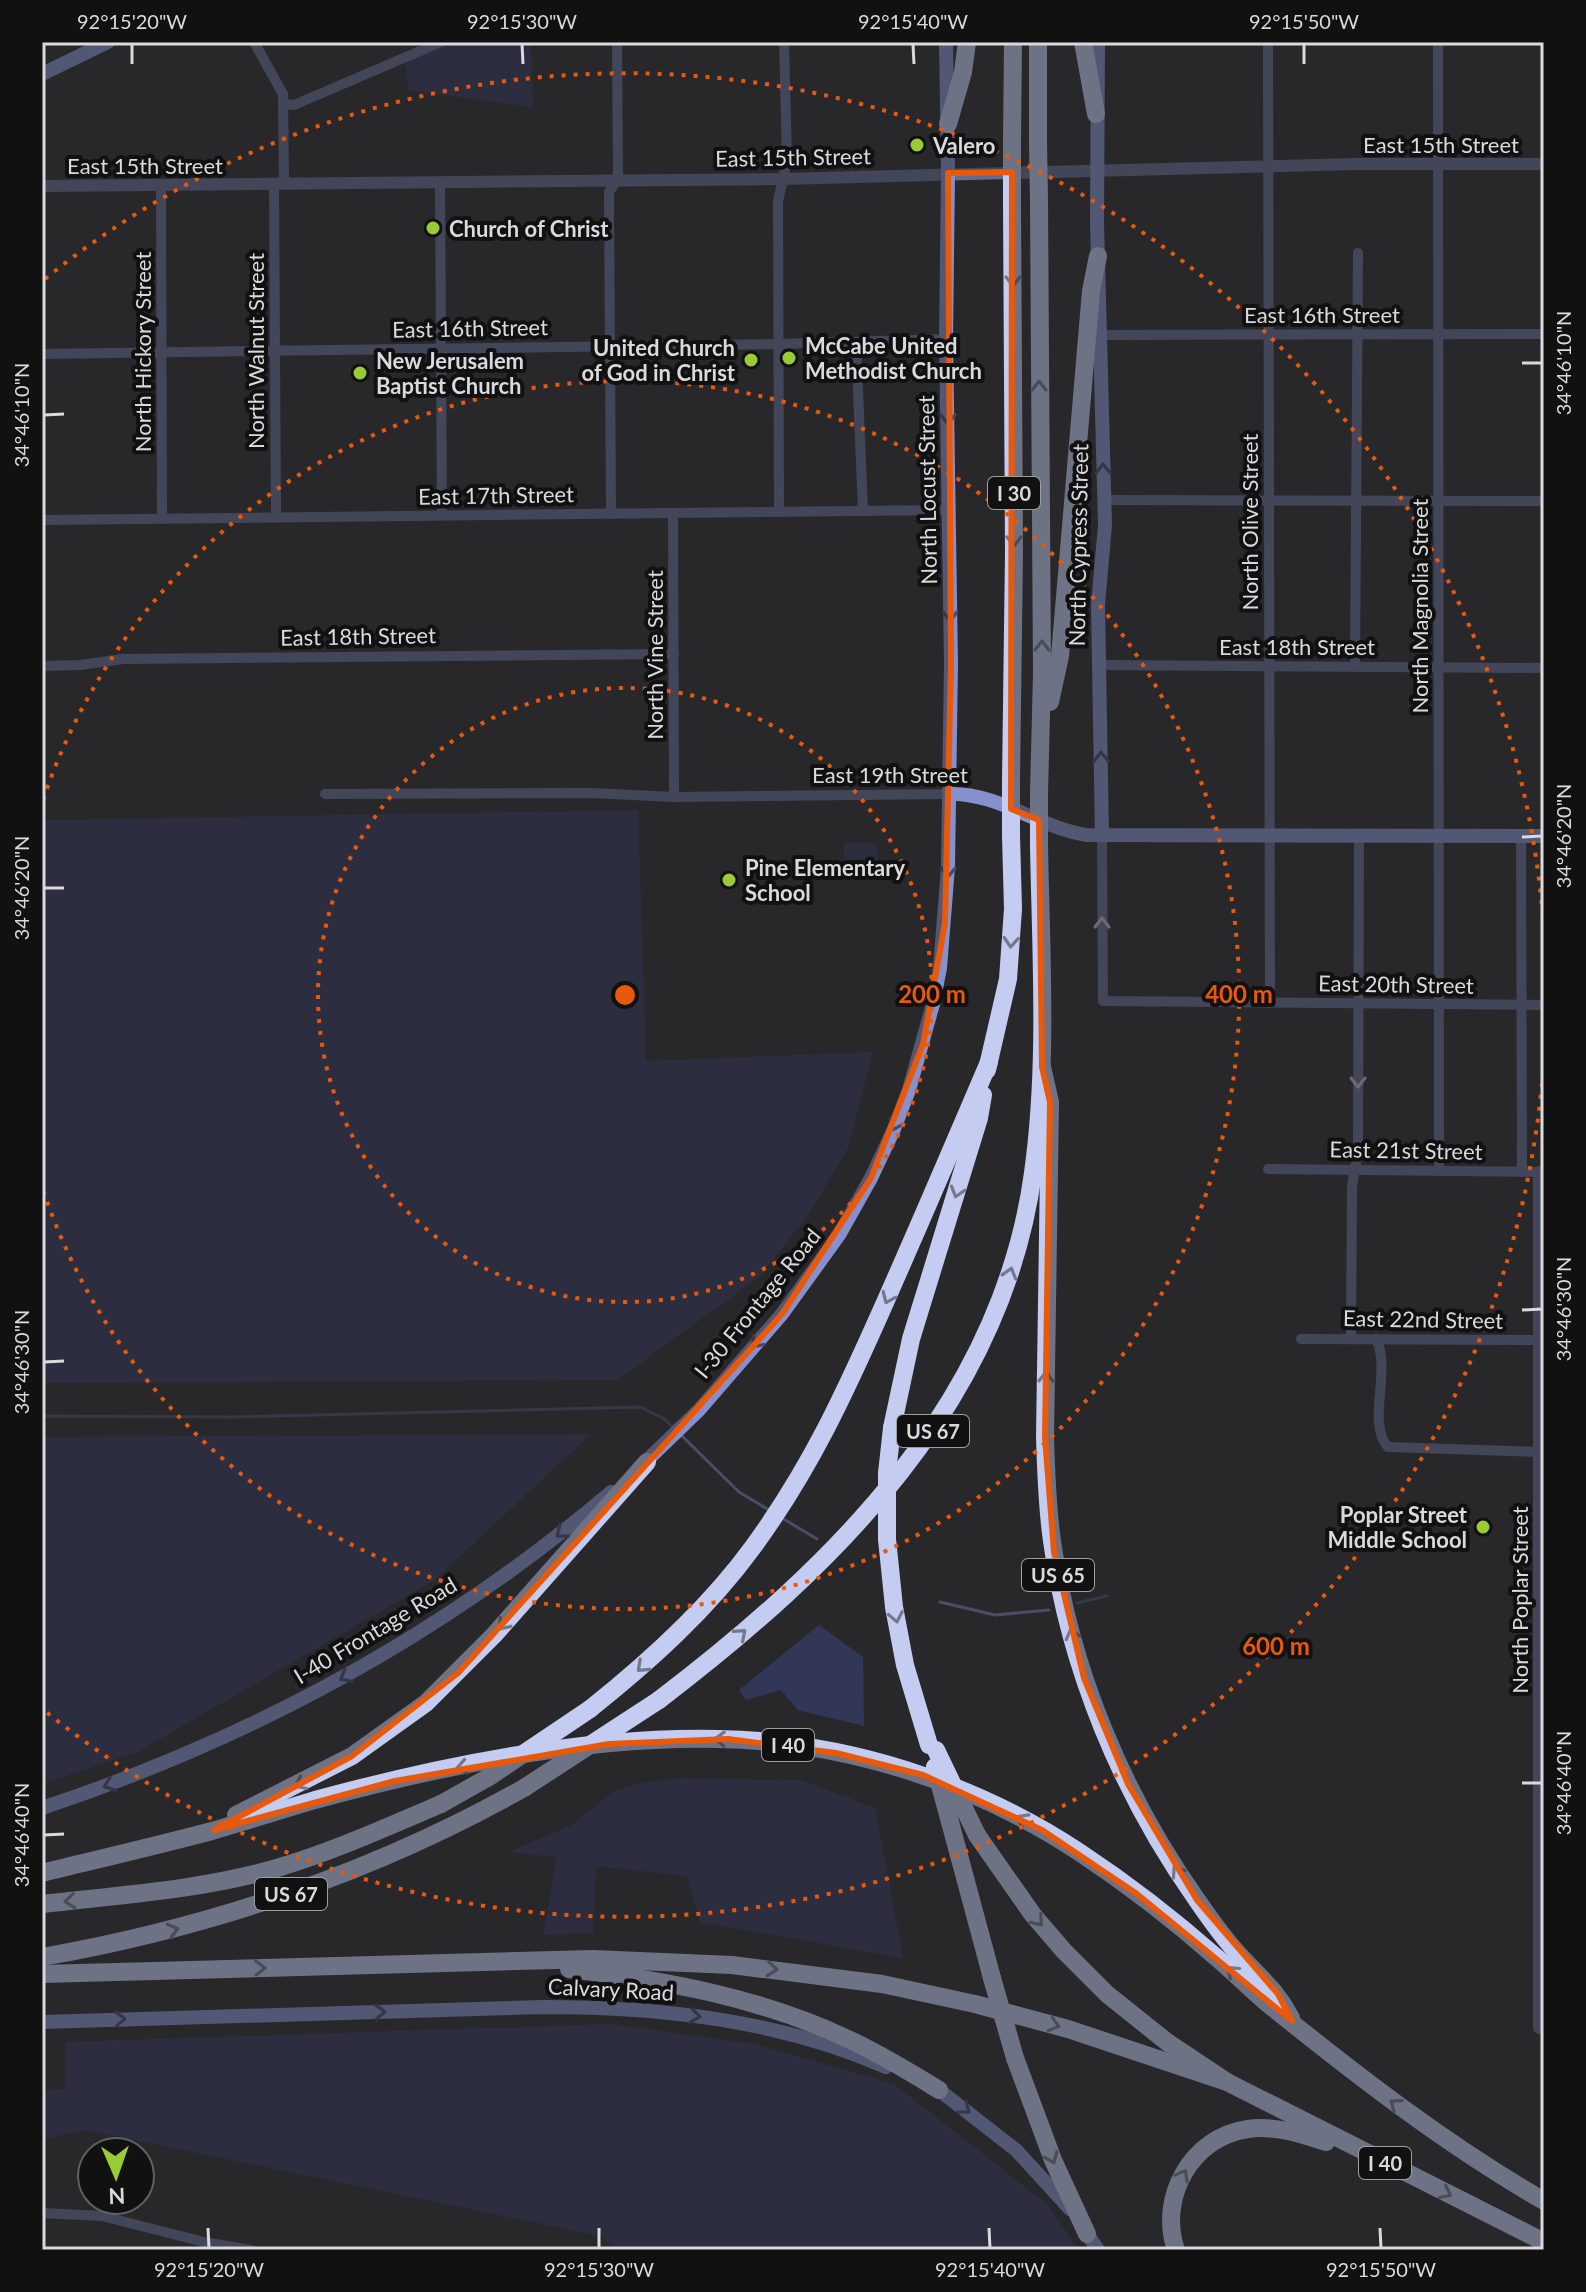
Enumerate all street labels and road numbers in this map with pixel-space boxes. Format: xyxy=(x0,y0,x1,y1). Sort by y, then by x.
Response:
street label: East 15th Street xyxy=(1363,131,1519,158)
street label: East 15th Street xyxy=(715,142,871,172)
street label: East 15th Street xyxy=(67,152,223,179)
street label: North Hickory Street xyxy=(129,252,156,452)
street label: North Walnut Street xyxy=(242,253,269,449)
street label: East 16th Street xyxy=(1244,301,1400,328)
street label: East 16th Street xyxy=(392,313,548,343)
street label: North Locust Street xyxy=(912,395,942,585)
street label: North Olive Street xyxy=(1236,433,1263,610)
street label: North Cypress Street xyxy=(1063,443,1093,646)
road number: I 30 xyxy=(988,477,1040,509)
street label: East 17th Street xyxy=(418,480,574,510)
street label: North Magnolia Street xyxy=(1406,498,1433,713)
street label: North Vine Street xyxy=(641,570,668,740)
street label: East 18th Street xyxy=(280,621,436,651)
street label: East 18th Street xyxy=(1219,633,1375,660)
street label: East 19th Street xyxy=(812,761,968,788)
street label: East 20th Street xyxy=(1318,969,1474,999)
street label: East 21st Street xyxy=(1329,1135,1483,1165)
street label: I-30 Frontage Road xyxy=(688,1223,826,1383)
street label: East 22nd Street xyxy=(1343,1304,1503,1334)
road number: US 67 xyxy=(897,1415,969,1447)
street label: North Poplar Street xyxy=(1506,1506,1533,1694)
road number: US 65 xyxy=(1022,1559,1094,1591)
street label: I-40 Frontage Road xyxy=(289,1571,461,1689)
road number: I 40 xyxy=(762,1729,814,1761)
road number: US 67 xyxy=(255,1878,327,1910)
street label: Calvary Road xyxy=(547,1972,675,2006)
road number: I 40 xyxy=(1359,2147,1411,2179)

